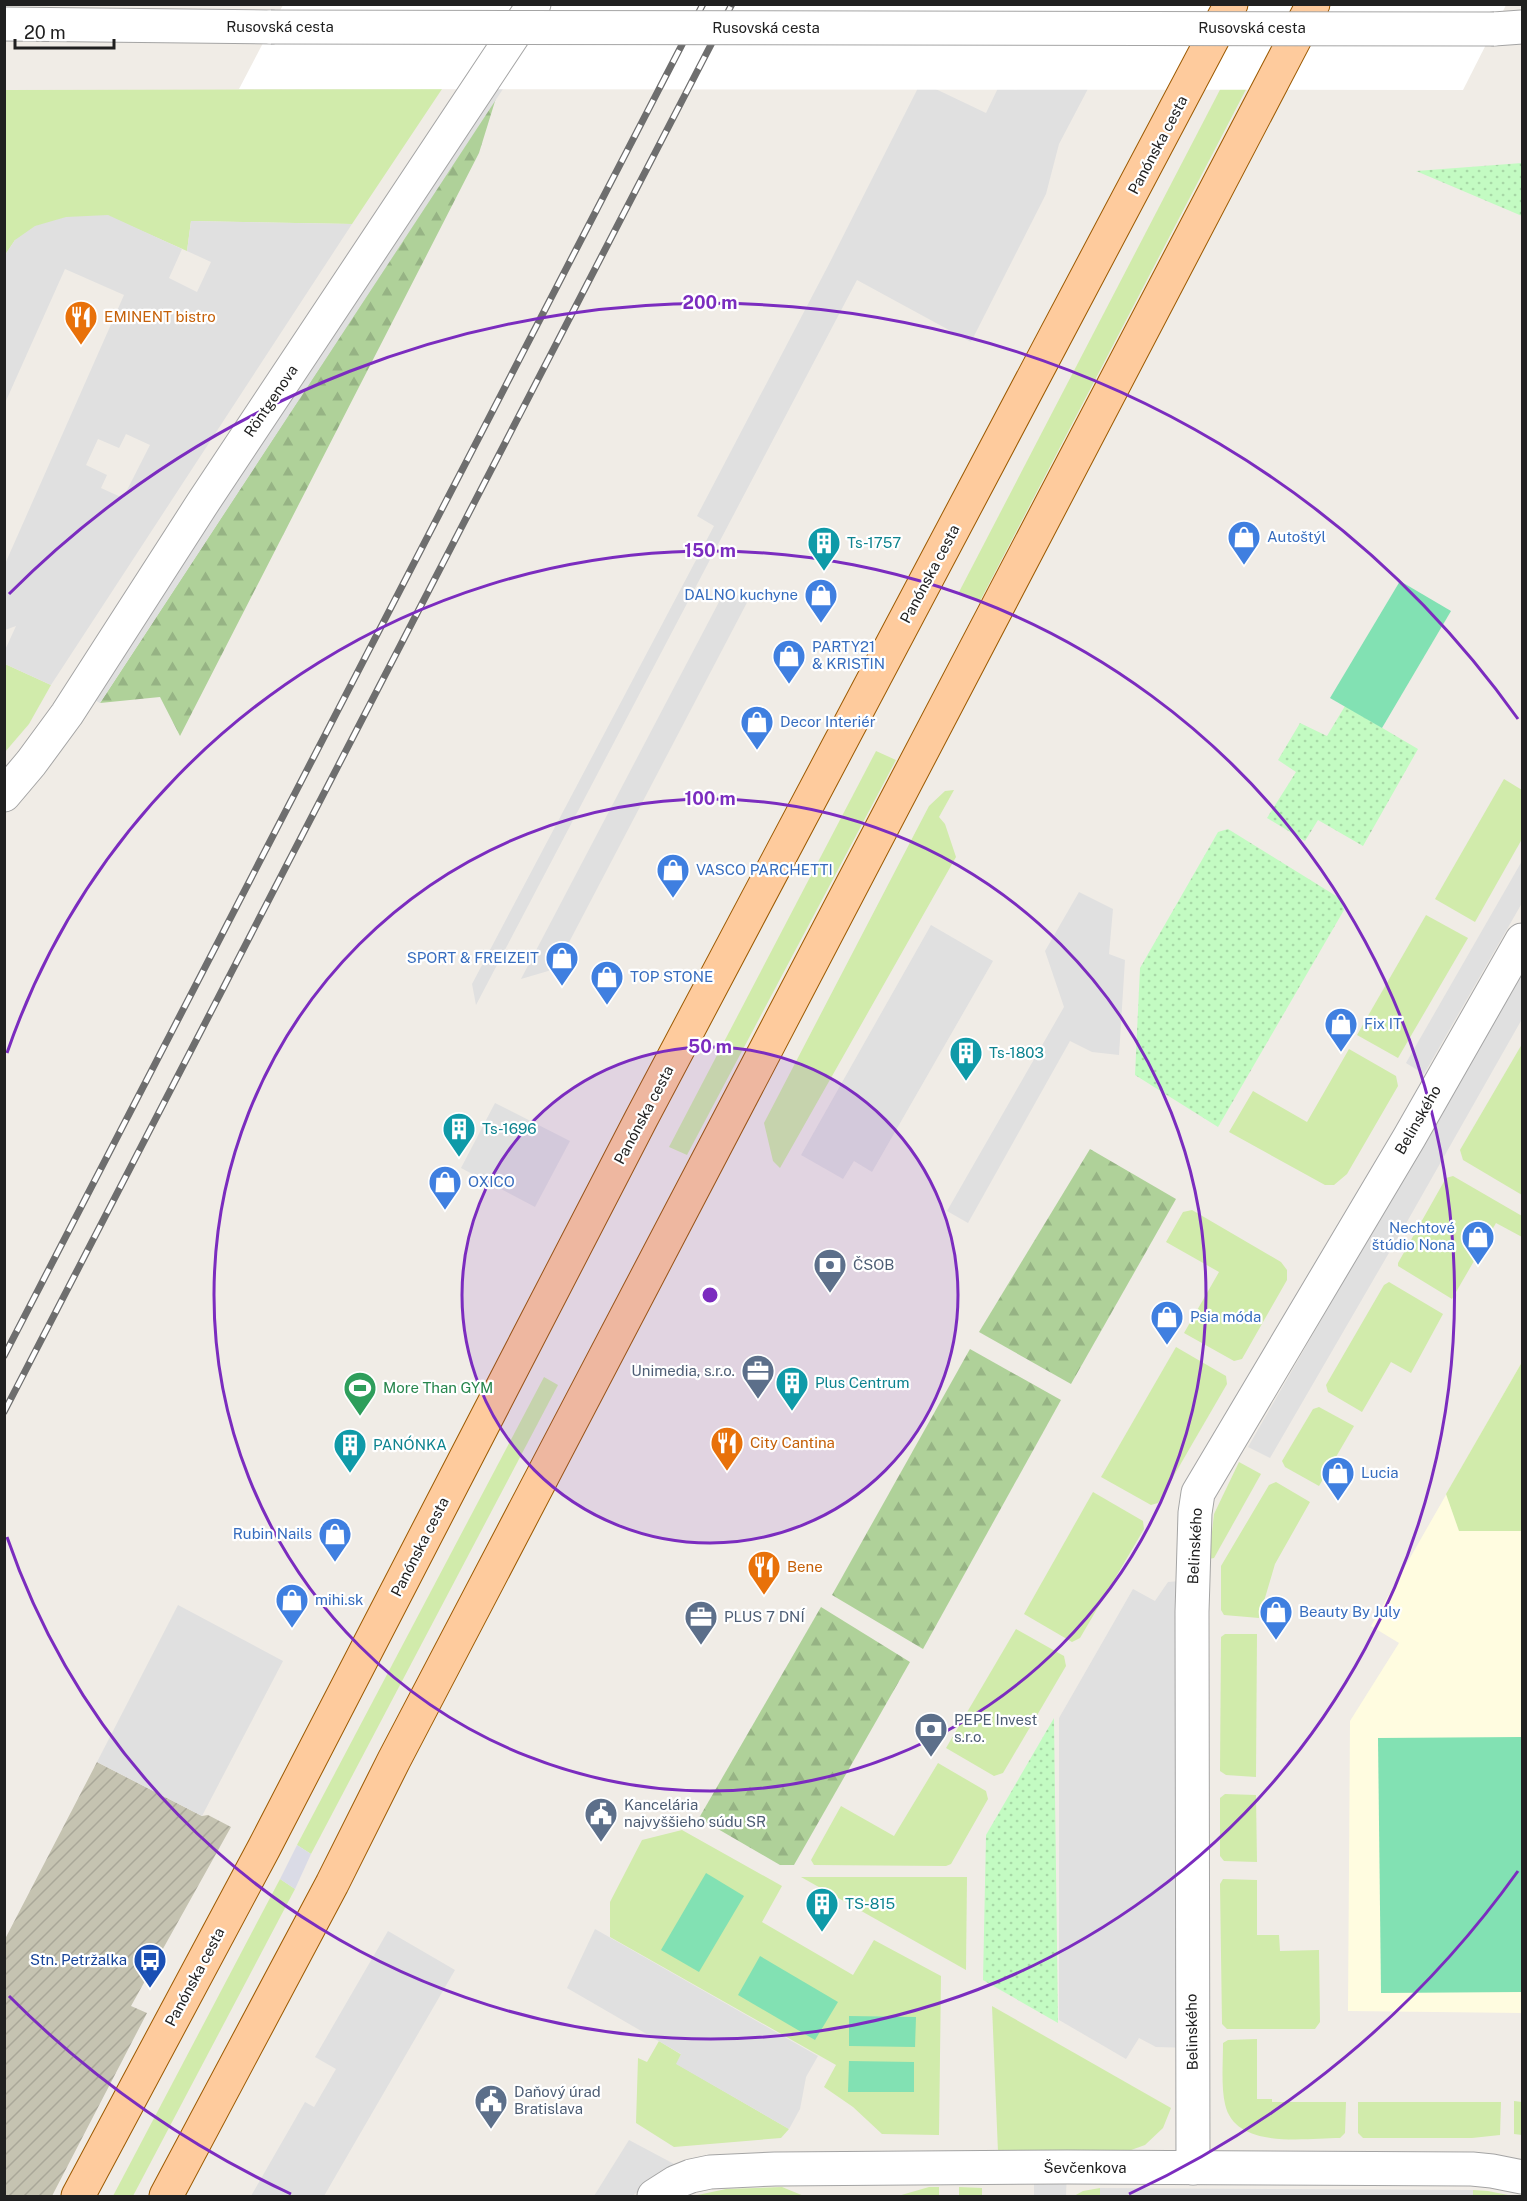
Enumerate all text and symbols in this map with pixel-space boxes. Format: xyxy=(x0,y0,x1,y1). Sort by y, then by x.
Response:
scale bar xyxy=(15,12,114,50)
street label: Rusovská cesta xyxy=(226,18,334,35)
street label: Rusovská cesta xyxy=(712,19,820,36)
street label: Rusovská cesta xyxy=(1198,19,1306,36)
text: 20 m xyxy=(24,22,66,43)
street label: Panónska cesta xyxy=(1124,93,1191,197)
text: 200 m xyxy=(683,292,737,313)
restaurant icon: EMINENT bistro xyxy=(63,299,99,346)
place label: EMINENT bistro xyxy=(104,308,216,325)
street label: Röntgenova xyxy=(240,362,301,440)
shop icon: Autoštýl xyxy=(1226,519,1262,566)
street label: Panónska cesta xyxy=(896,522,963,626)
building icon: Ts-1757 xyxy=(806,525,842,572)
place label: Autoštýl xyxy=(1267,528,1326,545)
place label: Ts-1757 xyxy=(847,534,901,551)
text: 150 m xyxy=(684,540,736,561)
shop icon: DALNO kuchyne xyxy=(803,577,839,624)
place label: DALNO kuchyne xyxy=(684,586,798,603)
shop icon: PARTY21 & KRISTIN xyxy=(771,638,807,685)
place label: PARTY21 & KRISTIN xyxy=(812,638,885,672)
shop icon: Decor Interiér xyxy=(739,704,775,751)
place label: Decor Interiér xyxy=(780,713,876,730)
text: 100 m xyxy=(684,788,736,809)
shop icon: VASCO PARCHETTI xyxy=(655,852,691,899)
place label: VASCO PARCHETTI xyxy=(696,861,833,878)
shop icon: SPORT & FREIZEIT xyxy=(544,940,580,987)
place label: SPORT & FREIZEIT xyxy=(407,949,539,966)
shop icon: TOP STONE xyxy=(589,959,625,1006)
place label: TOP STONE xyxy=(630,968,713,985)
shop icon: Fix IT xyxy=(1323,1006,1359,1053)
place label: Fix IT xyxy=(1364,1015,1402,1032)
building icon: Ts-1803 xyxy=(948,1035,984,1082)
text: 50 m xyxy=(688,1036,732,1057)
place label: Ts-1803 xyxy=(989,1044,1044,1061)
street label: Panónska cesta xyxy=(610,1063,677,1167)
street label: Belinského xyxy=(1391,1082,1444,1157)
building icon: Ts-1696 xyxy=(441,1111,477,1158)
place label: Ts-1696 xyxy=(482,1120,537,1137)
shop icon: OXICO xyxy=(427,1164,463,1211)
place label: OXICO xyxy=(468,1173,515,1190)
place label: Nechtové štúdio Nona xyxy=(1372,1219,1455,1253)
shop icon: Nechtové štúdio Nona xyxy=(1460,1219,1496,1266)
bank icon: ČSOB xyxy=(812,1247,848,1294)
place label: ČSOB xyxy=(853,1256,894,1273)
centre of rings xyxy=(700,1285,720,1305)
shop icon: Psia móda xyxy=(1149,1299,1185,1346)
place label: Psia móda xyxy=(1190,1308,1261,1325)
office icon: Unimedia, s.r.o. xyxy=(740,1353,776,1400)
place label: Unimedia, s.r.o. xyxy=(631,1362,735,1379)
building icon: Plus Centrum xyxy=(774,1365,810,1412)
sports icon: More Than GYM xyxy=(342,1370,378,1417)
place label: Plus Centrum xyxy=(815,1374,909,1391)
place label: More Than GYM xyxy=(383,1379,493,1396)
restaurant icon: City Cantina xyxy=(709,1425,745,1472)
building icon: PANÓNKA xyxy=(332,1427,368,1474)
place label: City Cantina xyxy=(750,1434,835,1451)
place label: PANÓNKA xyxy=(373,1435,447,1453)
shop icon: Lucia xyxy=(1320,1455,1356,1502)
place label: Lucia xyxy=(1361,1464,1398,1481)
street label: Panónska cesta xyxy=(387,1494,452,1599)
street label: Belinského xyxy=(1184,1507,1205,1585)
shop icon: Rubin Nails xyxy=(317,1516,353,1563)
place label: Rubin Nails xyxy=(233,1525,312,1542)
restaurant icon: Bene xyxy=(746,1549,782,1596)
place label: Bene xyxy=(787,1558,823,1575)
shop icon: mihi.sk xyxy=(274,1582,310,1629)
place label: mihi.sk xyxy=(315,1591,364,1608)
shop icon: Beauty By July xyxy=(1258,1594,1294,1641)
office icon: PLUS 7 DNÍ xyxy=(683,1599,719,1646)
place label: Beauty By July xyxy=(1299,1603,1401,1620)
place label: PLUS 7 DNÍ xyxy=(724,1608,805,1625)
bank icon: PEPE Invest s.r.o. xyxy=(913,1711,949,1758)
place label: PEPE Invest s.r.o. xyxy=(954,1711,1037,1745)
public building icon: Kancelária najvyššieho súdu SR xyxy=(583,1796,619,1843)
place label: Kancelária najvyššieho súdu SR xyxy=(624,1796,766,1830)
building icon: TS-815 xyxy=(804,1886,840,1933)
place label: TS-815 xyxy=(845,1895,895,1912)
street label: Panónska cesta xyxy=(161,1925,228,2029)
bus stop icon: Stn. Petržalka xyxy=(132,1942,168,1989)
place label: Stn. Petržalka xyxy=(30,1951,127,1968)
street label: Belinského xyxy=(1182,1993,1201,2071)
public building icon: Daňový úrad Bratislava xyxy=(473,2083,509,2130)
place label: Daňový úrad Bratislava xyxy=(514,2083,601,2117)
street label: Ševčenkova xyxy=(1043,2159,1127,2176)

